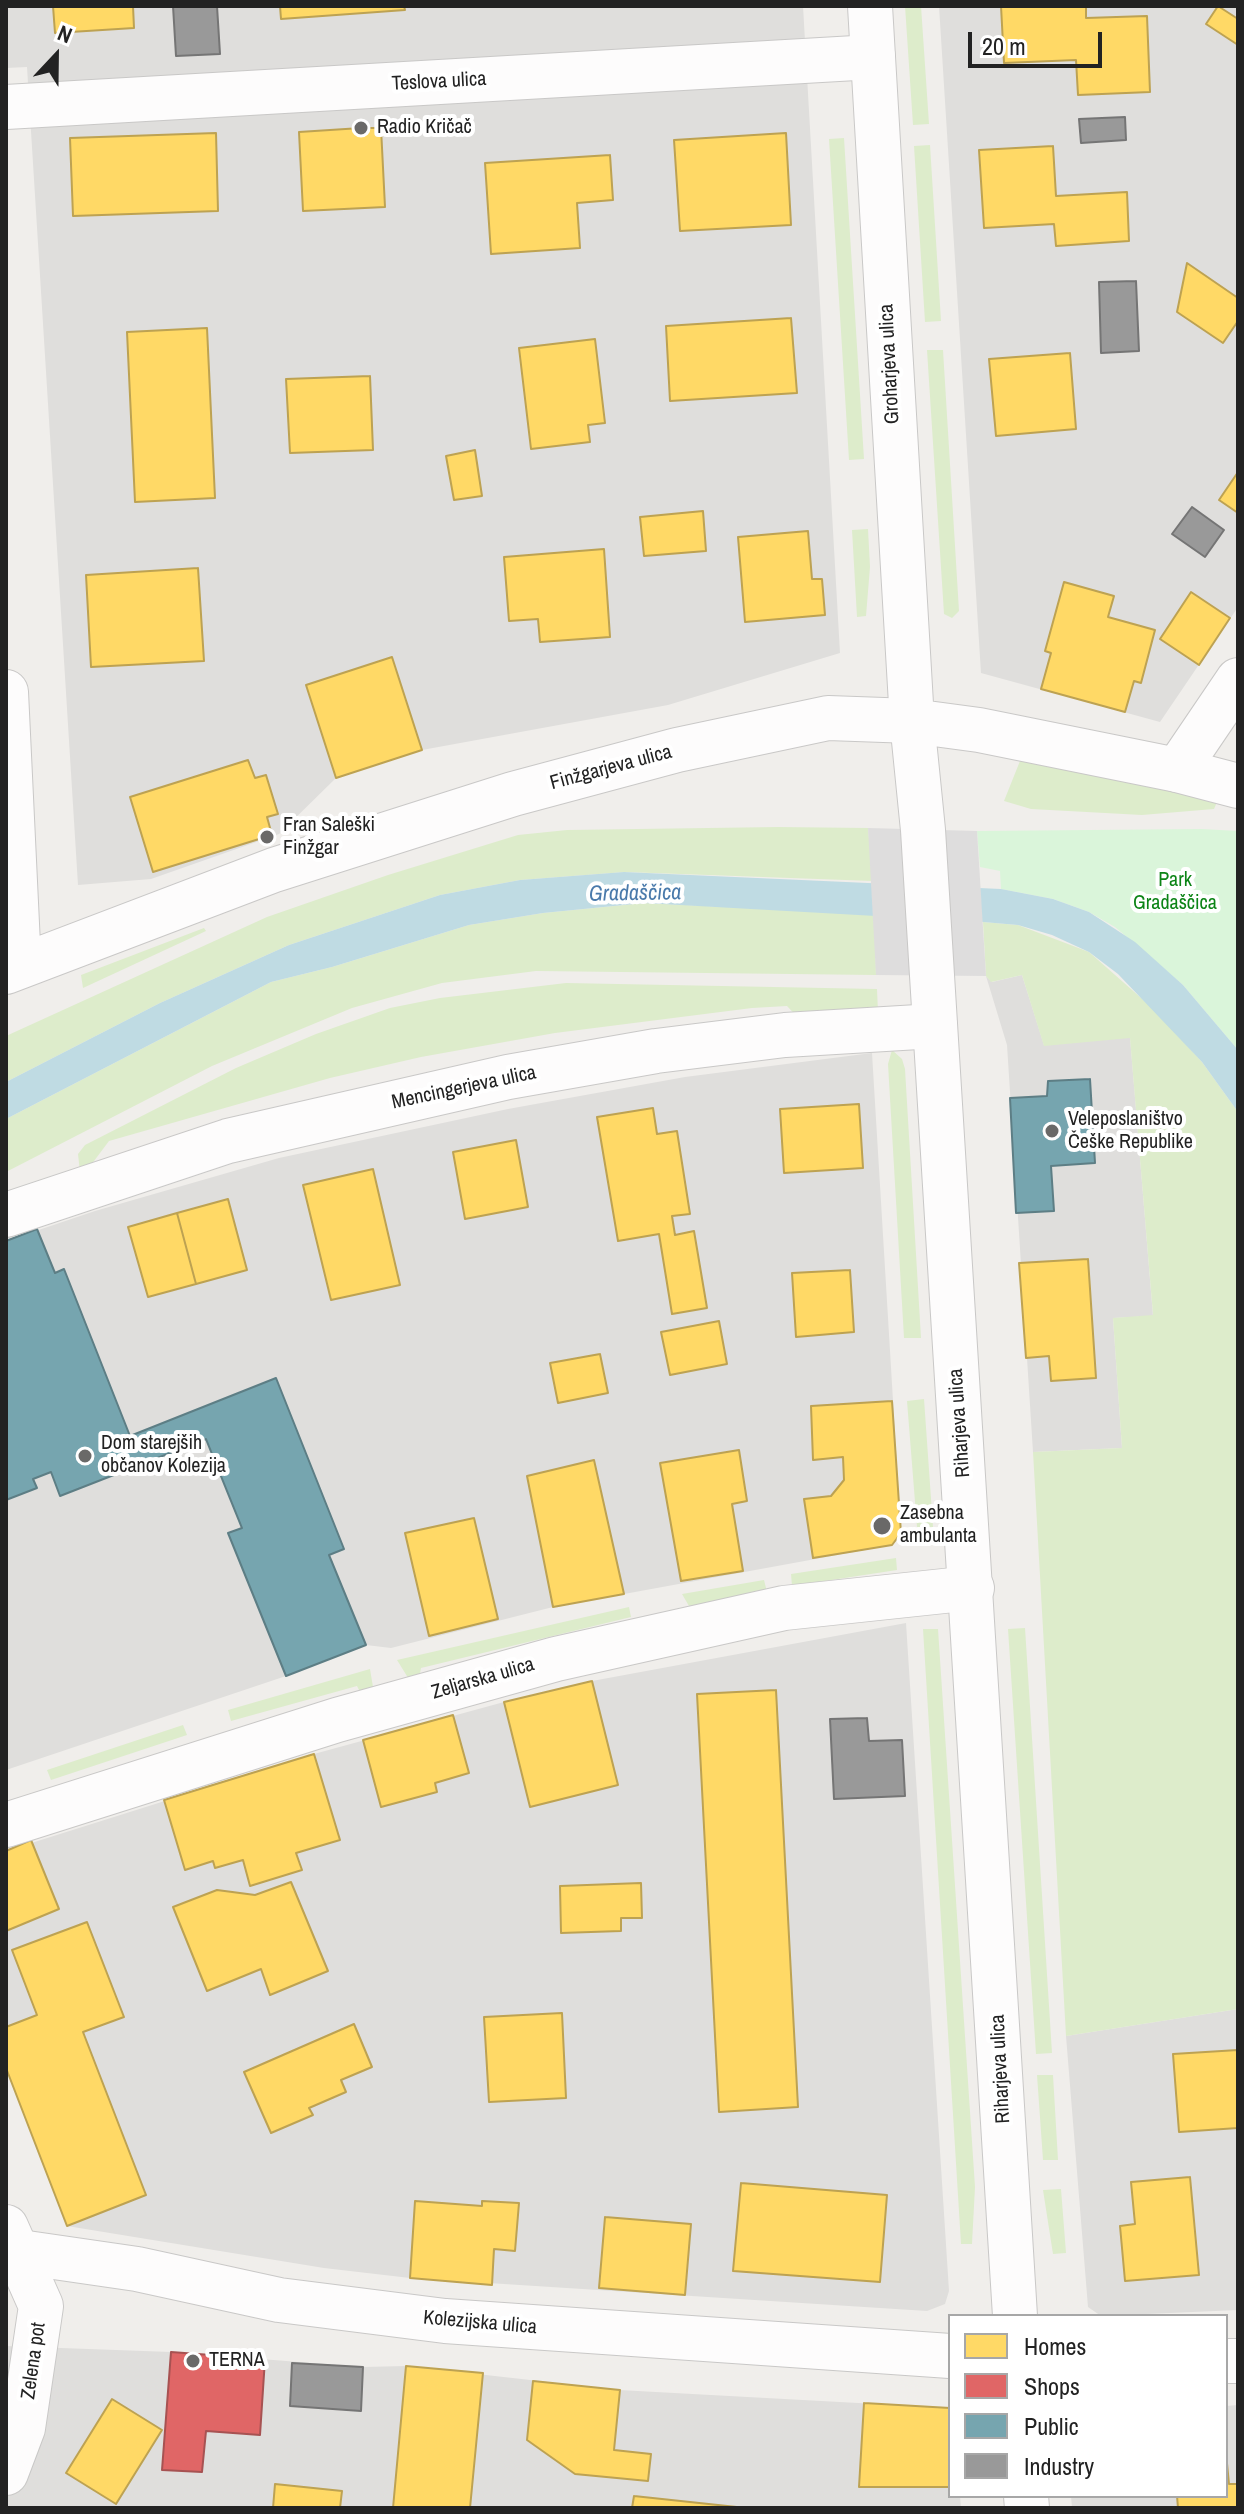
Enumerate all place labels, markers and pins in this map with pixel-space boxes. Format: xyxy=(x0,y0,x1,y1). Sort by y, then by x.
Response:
place label: Radio Kričač xyxy=(377,116,472,140)
marker: Radio Kričač xyxy=(352,119,370,137)
place label: Fran Saleški Finžgar xyxy=(283,814,375,861)
marker: Fran Saleški Finžgar xyxy=(258,828,276,846)
place label: Veleposlaništvo Češke Republike xyxy=(1068,1108,1193,1155)
marker: Veleposlaništvo Češke Republike xyxy=(1043,1122,1061,1140)
place label: Dom starejših občanov Kolezija xyxy=(101,1432,226,1479)
marker: Dom starejših občanov Kolezija xyxy=(76,1447,94,1465)
place label: Zasebna ambulanta xyxy=(900,1502,977,1549)
marker: Zasebna ambulanta xyxy=(871,1515,893,1537)
place label: TERNA xyxy=(209,2349,265,2373)
marker: TERNA xyxy=(184,2352,202,2370)

